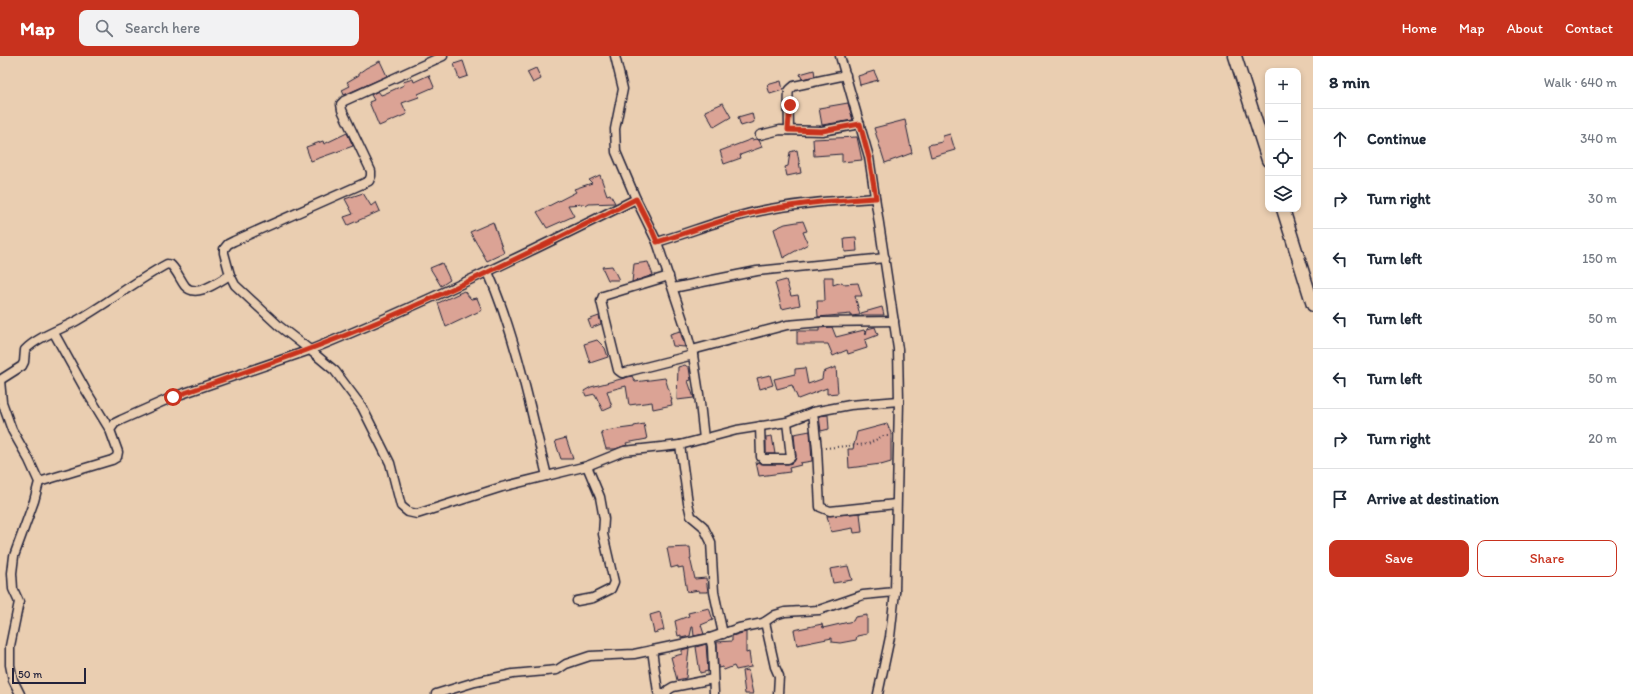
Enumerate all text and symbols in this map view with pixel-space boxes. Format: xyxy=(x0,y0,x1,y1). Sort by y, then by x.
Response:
search box xyxy=(79,10,359,46)
text: Map xyxy=(20,17,55,40)
icon: search xyxy=(93,17,115,39)
text: Search here xyxy=(125,19,200,37)
text: Home xyxy=(1402,20,1437,37)
text: Map xyxy=(1459,20,1485,37)
text: About xyxy=(1507,20,1543,37)
text: Contact xyxy=(1565,20,1613,37)
map controls xyxy=(1265,68,1301,212)
button: + xyxy=(1265,68,1301,104)
text: 8 min xyxy=(1329,72,1370,92)
text: Walk · 640 m xyxy=(1544,75,1617,90)
route end xyxy=(781,96,799,114)
button: − xyxy=(1265,104,1301,140)
icon: ahead xyxy=(1329,128,1351,150)
text: Continue xyxy=(1367,130,1426,148)
text: 340 m xyxy=(1580,131,1617,146)
button: locate xyxy=(1265,140,1301,176)
button: layers xyxy=(1265,176,1301,212)
icon: right xyxy=(1329,188,1351,210)
text: Turn right xyxy=(1367,190,1431,208)
text: 30 m xyxy=(1588,191,1617,206)
icon: left xyxy=(1329,248,1351,270)
text: Turn left xyxy=(1367,250,1422,268)
text: 150 m xyxy=(1582,251,1617,266)
icon: left xyxy=(1329,308,1351,330)
text: Turn left xyxy=(1367,310,1422,328)
text: 50 m xyxy=(1588,311,1617,326)
icon: left xyxy=(1329,368,1351,390)
text: Turn left xyxy=(1367,370,1422,388)
text: 50 m xyxy=(1588,371,1617,386)
route start xyxy=(164,388,182,406)
icon: right xyxy=(1329,428,1351,450)
text: Turn right xyxy=(1367,430,1431,448)
text: 20 m xyxy=(1588,431,1617,446)
icon: arrive xyxy=(1329,488,1351,510)
text: Arrive at destination xyxy=(1367,490,1499,508)
button: Save xyxy=(1329,540,1469,577)
button: Share xyxy=(1477,540,1617,577)
scale bar xyxy=(12,666,86,685)
text: 50 m xyxy=(18,668,42,681)

